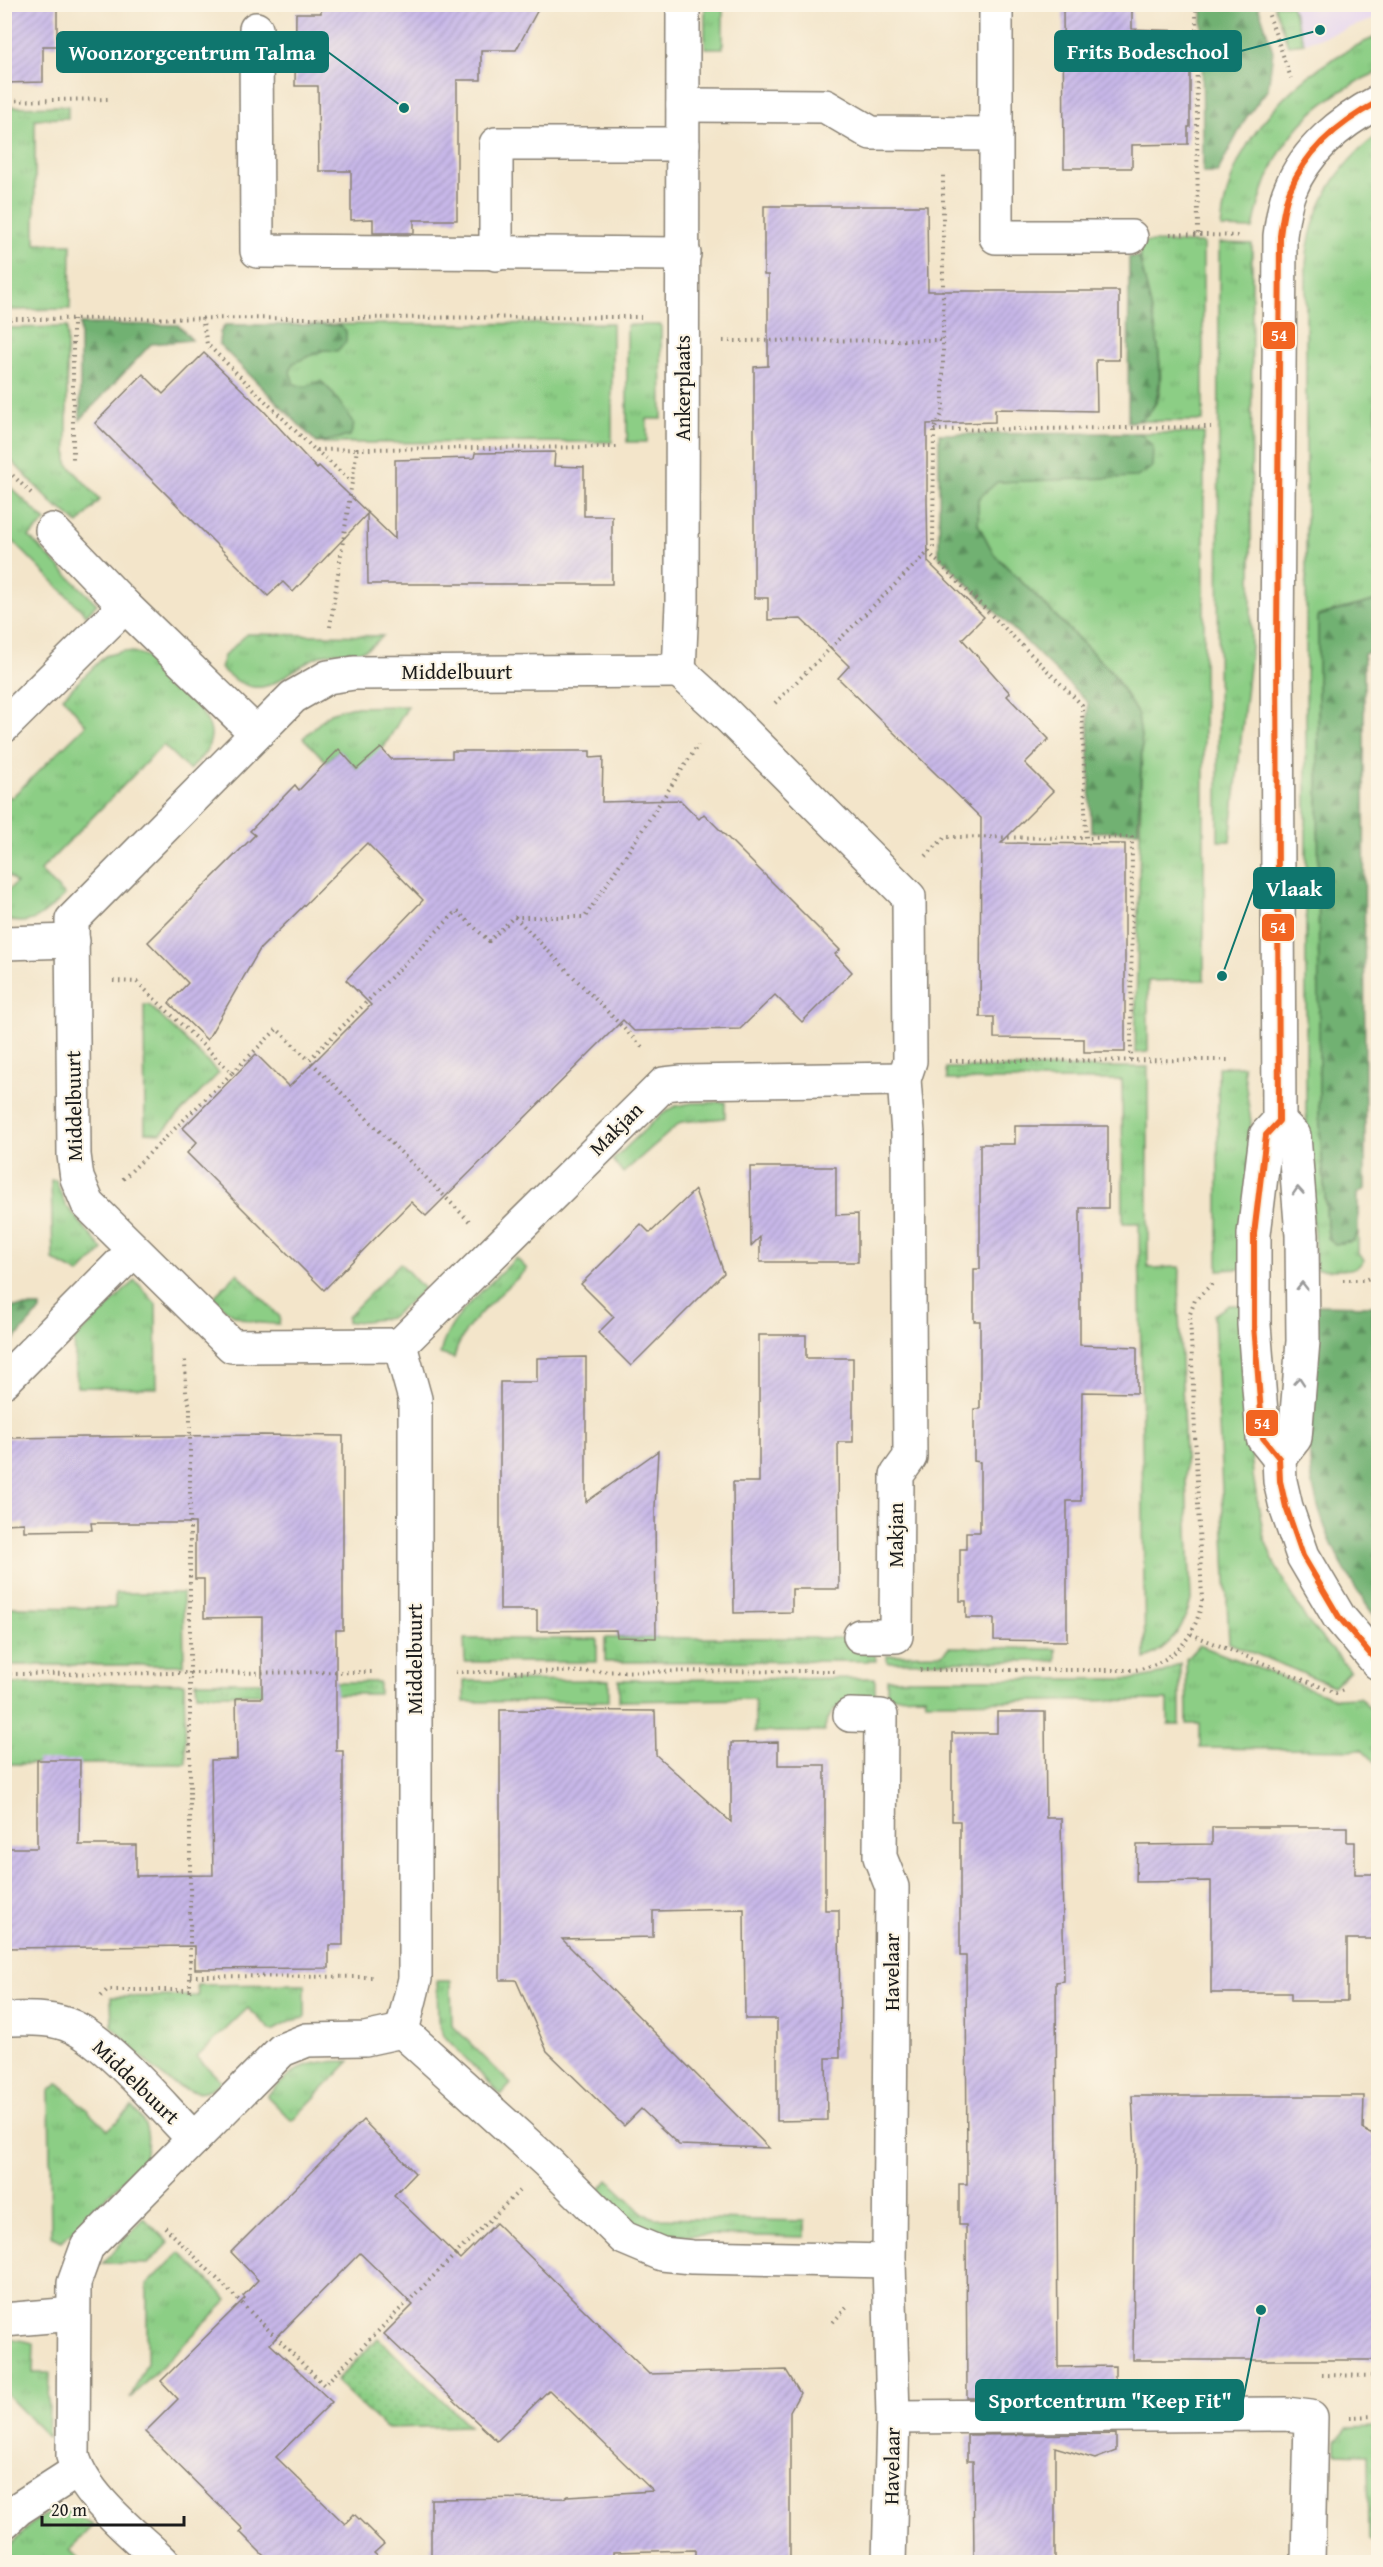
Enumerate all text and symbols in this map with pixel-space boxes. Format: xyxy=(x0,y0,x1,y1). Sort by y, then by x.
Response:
callout: Frits Bodeschool xyxy=(1055,31,1241,71)
callout: Woonzorgcentrum Talma xyxy=(57,32,328,72)
text: Frits Bodeschool xyxy=(1067,35,1229,67)
text: Woonzorgcentrum Talma xyxy=(68,36,316,68)
line badge: 54 xyxy=(1262,321,1296,350)
text: 54 xyxy=(1271,323,1287,347)
street label: Ankerplaats xyxy=(667,335,698,441)
street label: Middelbuurt xyxy=(402,656,513,687)
callout: Vlaak xyxy=(1254,868,1334,908)
text: Vlaak xyxy=(1266,872,1323,904)
line badge: 54 xyxy=(1261,913,1295,942)
text: 54 xyxy=(1270,915,1286,939)
street label: Middelbuurt xyxy=(57,1050,90,1162)
street label: Makjan xyxy=(582,1095,650,1163)
one-way arrow xyxy=(1292,1187,1305,1196)
one-way arrow xyxy=(1296,1281,1308,1290)
one-way arrow xyxy=(1292,1377,1305,1386)
line badge: 54 xyxy=(1245,1409,1279,1437)
text: 54 xyxy=(1254,1411,1270,1435)
street label: Makjan xyxy=(880,1502,911,1568)
street label: Middelbuurt xyxy=(399,1603,430,1714)
street label: Havelaar xyxy=(876,1933,907,2011)
street label: Middelbuurt xyxy=(86,2032,187,2132)
callout: Sportcentrum "Keep Fit" xyxy=(976,2380,1243,2420)
text: Sportcentrum "Keep Fit" xyxy=(988,2384,1232,2416)
street label: Havelaar xyxy=(875,2427,908,2505)
scale bar xyxy=(42,2489,184,2527)
text: 20 m xyxy=(51,2496,87,2523)

